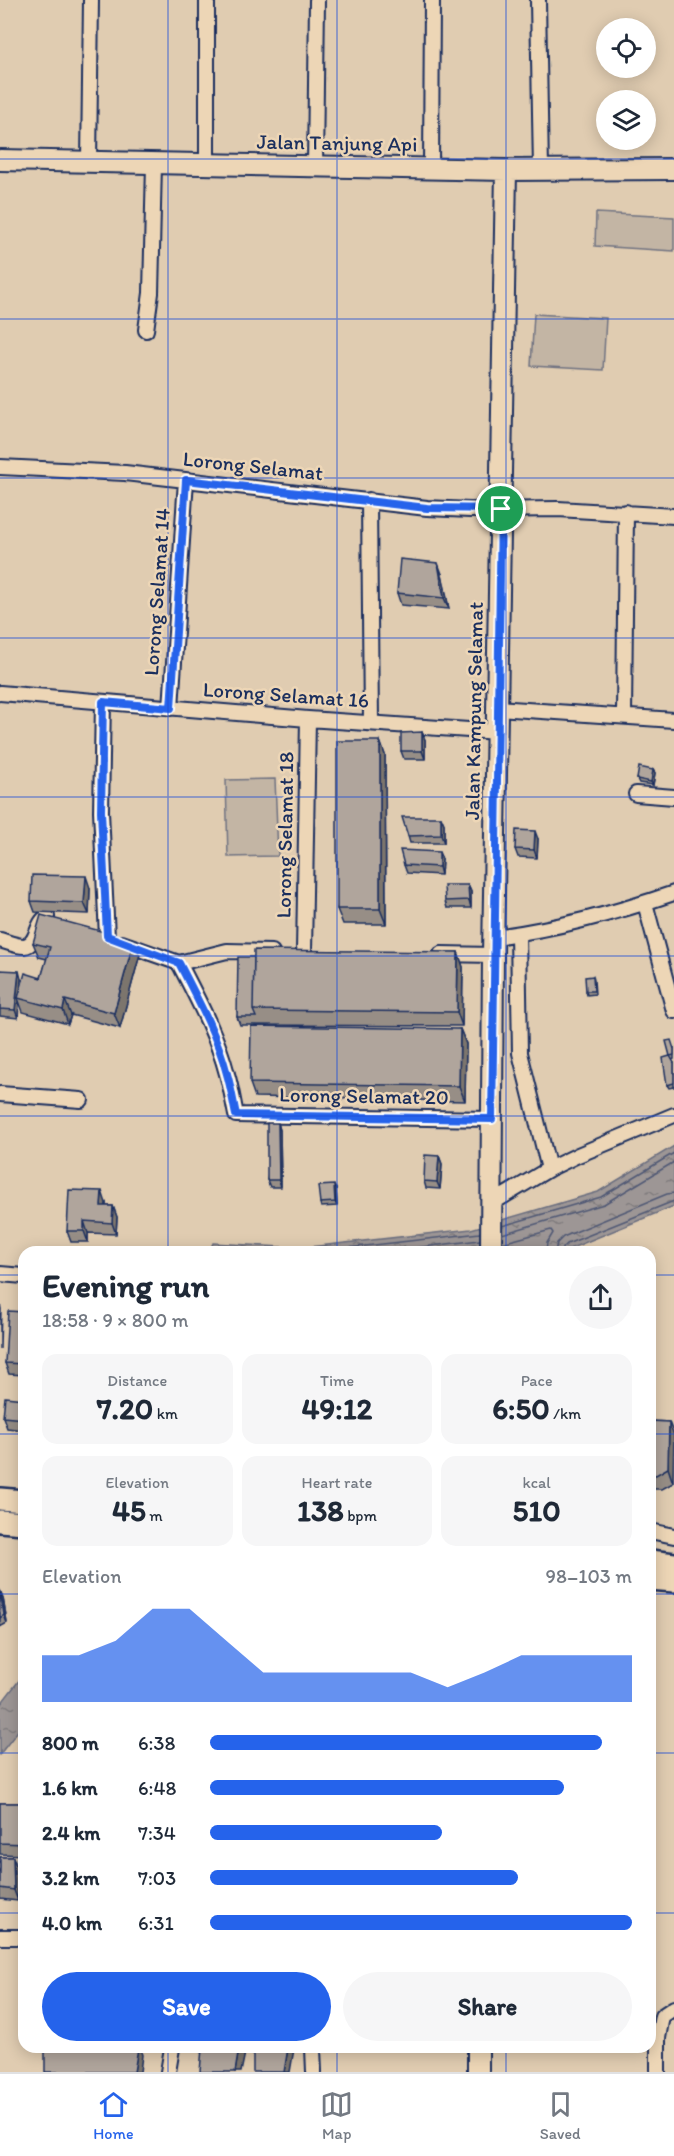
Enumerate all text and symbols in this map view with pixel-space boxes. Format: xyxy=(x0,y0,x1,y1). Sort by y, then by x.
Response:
map controls xyxy=(596,18,656,150)
button: locate xyxy=(596,18,656,78)
button: layers xyxy=(596,90,656,150)
street label: Jalan Tanjung Api xyxy=(256,129,418,156)
street label: Lorong Selamat xyxy=(182,446,325,485)
pin xyxy=(475,483,526,534)
icon: arrive xyxy=(484,492,517,525)
street label: Lorong Selamat 14 xyxy=(138,507,175,677)
street label: Jalan Kampung Selamat xyxy=(459,601,488,820)
street label: Lorong Selamat 16 xyxy=(202,676,370,713)
street label: Lorong Selamat 18 xyxy=(271,751,298,919)
street label: Lorong Selamat 20 xyxy=(279,1082,449,1109)
text: Evening run xyxy=(42,1266,209,1305)
button: share xyxy=(569,1266,632,1329)
text: 18:58 · 9 × 800 m xyxy=(42,1308,189,1332)
text: Distance xyxy=(107,1371,167,1390)
text: Time xyxy=(320,1371,354,1390)
text: Pace xyxy=(521,1371,553,1390)
text: 7.20 xyxy=(97,1390,153,1427)
text: 49:12 xyxy=(302,1390,372,1427)
text: 6:50 xyxy=(492,1390,550,1427)
text: km xyxy=(153,1404,178,1423)
text: /km xyxy=(550,1404,581,1423)
text: Elevation xyxy=(106,1473,169,1492)
text: Heart rate xyxy=(302,1473,372,1492)
text: kcal xyxy=(522,1473,551,1492)
text: 45 xyxy=(112,1492,146,1529)
text: 138 xyxy=(297,1492,344,1529)
text: 510 xyxy=(513,1492,561,1529)
text: m xyxy=(146,1506,163,1525)
text: bpm xyxy=(344,1506,377,1525)
text: Elevation xyxy=(42,1564,121,1588)
text: 98–103 m xyxy=(546,1564,632,1588)
text: 800 m xyxy=(42,1731,99,1755)
text: 6:38 xyxy=(138,1731,175,1755)
text: 1.6 km xyxy=(42,1776,98,1800)
text: 6:48 xyxy=(138,1776,176,1800)
text: 2.4 km xyxy=(42,1821,100,1845)
text: 7:34 xyxy=(138,1821,176,1845)
text: 3.2 km xyxy=(42,1866,99,1890)
text: 7:03 xyxy=(138,1866,176,1890)
text: 4.0 km xyxy=(42,1911,102,1935)
text: 6:31 xyxy=(138,1911,174,1935)
button: Save xyxy=(42,1972,331,2041)
button: Share xyxy=(343,1972,632,2041)
tab: Home xyxy=(93,2088,134,2143)
tab: Map xyxy=(320,2088,353,2143)
tab: Saved xyxy=(540,2088,581,2143)

